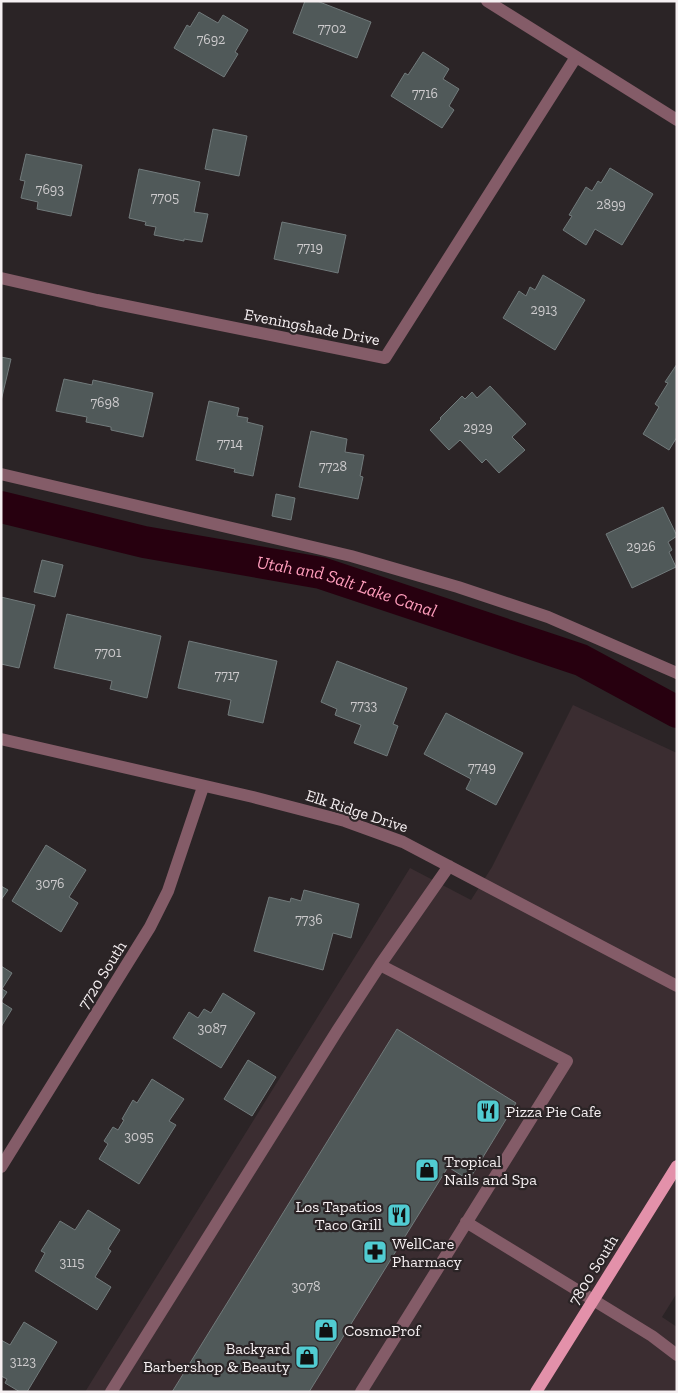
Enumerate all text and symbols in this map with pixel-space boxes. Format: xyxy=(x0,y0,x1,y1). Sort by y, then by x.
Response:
house number: 7702 xyxy=(318,20,346,37)
house number: 7692 xyxy=(197,31,225,48)
house number: 7716 xyxy=(412,85,438,102)
house number: 7693 xyxy=(36,181,64,198)
house number: 7705 xyxy=(151,189,179,206)
house number: 2899 xyxy=(596,196,626,213)
house number: 7719 xyxy=(297,239,323,256)
house number: 2913 xyxy=(531,301,558,318)
street label: Eveningshade Drive xyxy=(243,305,381,349)
house number: 7698 xyxy=(91,394,120,411)
house number: 2929 xyxy=(463,419,493,436)
house number: 7714 xyxy=(217,435,244,452)
house number: 7728 xyxy=(319,458,347,475)
house number: 2926 xyxy=(626,538,656,555)
water label: Utah and Salt Lake Canal xyxy=(255,551,440,622)
house number: 7701 xyxy=(95,644,122,661)
house number: 7717 xyxy=(215,667,240,684)
house number: 7733 xyxy=(351,697,378,714)
house number: 7749 xyxy=(468,759,496,776)
street label: Elk Ridge Drive xyxy=(303,786,411,836)
house number: 3076 xyxy=(36,875,64,892)
house number: 7736 xyxy=(295,911,323,928)
street label: 7720 South xyxy=(74,937,130,1013)
house number: 3087 xyxy=(197,1020,227,1037)
restaurant icon: Pizza Pie Cafe xyxy=(475,1098,501,1124)
place label: Pizza Pie Cafe xyxy=(506,1102,601,1121)
house number: 3095 xyxy=(124,1128,154,1145)
place label: Tropical Nails and Spa xyxy=(444,1152,537,1189)
shop icon: Tropical Nails and Spa xyxy=(414,1157,440,1183)
place label: Los Tapatios Taco Grill xyxy=(295,1197,382,1234)
restaurant icon: Los Tapatios Taco Grill xyxy=(386,1202,412,1228)
street label: 7800 South xyxy=(564,1232,622,1308)
place label: WellCare Pharmacy xyxy=(392,1234,463,1271)
pharmacy icon: WellCare Pharmacy xyxy=(362,1239,388,1265)
house number: 3115 xyxy=(60,1254,84,1271)
house number: 3078 xyxy=(291,1278,321,1295)
shop icon: CosmoProf xyxy=(313,1317,339,1343)
place label: CosmoProf xyxy=(344,1321,422,1340)
place label: Backyard Barbershop & Beauty xyxy=(143,1339,291,1376)
shop icon: Backyard Barbershop & Beauty xyxy=(294,1344,320,1370)
house number: 3123 xyxy=(10,1353,36,1370)

